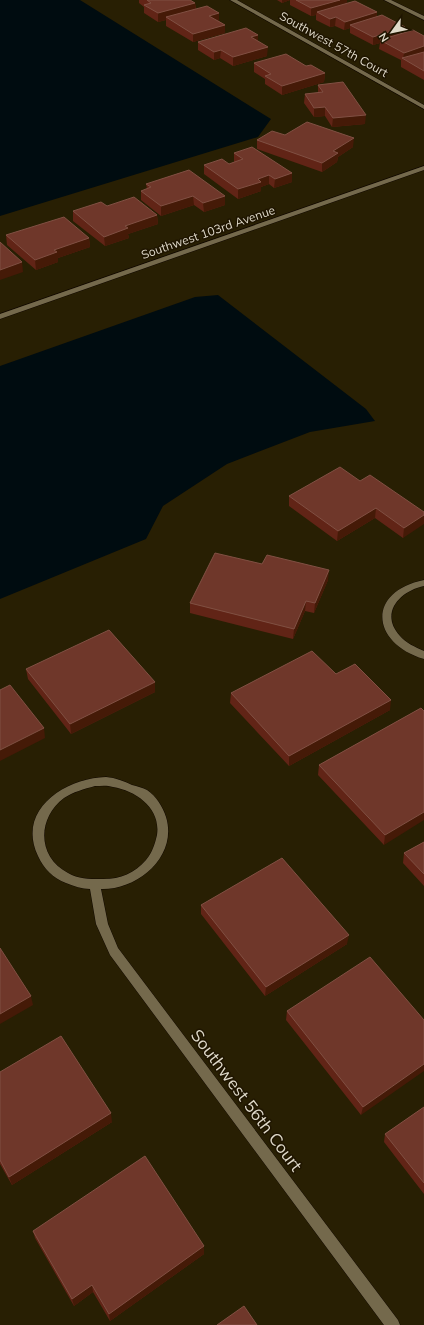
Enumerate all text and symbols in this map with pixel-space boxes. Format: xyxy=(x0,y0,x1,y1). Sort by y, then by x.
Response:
street label: Southwest 57th Court xyxy=(277,8,391,80)
north arrow xyxy=(372,12,412,52)
text: N xyxy=(375,30,392,45)
street label: Southwest 103rd Avenue xyxy=(139,202,277,262)
street label: Southwest 56th Court xyxy=(187,1025,307,1175)

